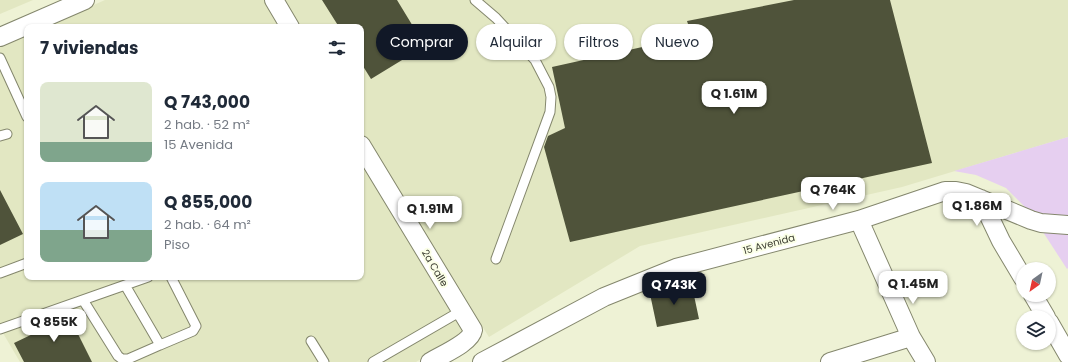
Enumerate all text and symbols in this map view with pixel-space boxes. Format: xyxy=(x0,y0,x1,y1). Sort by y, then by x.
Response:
chip: Comprar xyxy=(376,24,468,60)
chip: Alquilar xyxy=(476,24,556,60)
chip: Filtros xyxy=(564,24,633,60)
chip: Nuevo xyxy=(641,24,713,60)
text: 7 viviendas xyxy=(40,36,139,60)
icon: filters xyxy=(326,37,348,59)
pin: Q 1.61M xyxy=(697,81,771,115)
text: Q 1.61M xyxy=(711,84,757,103)
text: Q 743,000 xyxy=(164,90,250,114)
icon: home xyxy=(72,98,120,146)
text: 2 hab. · 52 m² xyxy=(164,115,250,134)
text: 15 Avenida xyxy=(164,135,233,154)
pin: Q 764K xyxy=(800,177,866,211)
text: Q 764K xyxy=(810,180,856,199)
text: Q 855,000 xyxy=(164,190,252,214)
pin: Q 1.86M xyxy=(940,193,1014,227)
pin: Q 1.91M xyxy=(393,196,467,230)
text: Q 1.86M xyxy=(952,196,1002,215)
icon: home xyxy=(72,198,120,246)
text: Q 1.91M xyxy=(407,199,453,218)
text: 2 hab. · 64 m² xyxy=(164,215,251,234)
street label: 15 Avenida xyxy=(741,230,797,258)
text: Piso xyxy=(164,235,190,254)
street label: 2a Calle xyxy=(418,247,452,289)
north arrow xyxy=(1016,262,1056,302)
map controls xyxy=(1016,262,1056,350)
pin: Q 1.45M xyxy=(876,271,950,305)
pin: Q 743K xyxy=(641,272,707,306)
text: Q 1.45M xyxy=(888,274,938,293)
text: Q 743K xyxy=(651,275,697,294)
pin: Q 855K xyxy=(21,309,87,343)
button: layers xyxy=(1016,310,1056,350)
text: Q 855K xyxy=(30,312,78,331)

